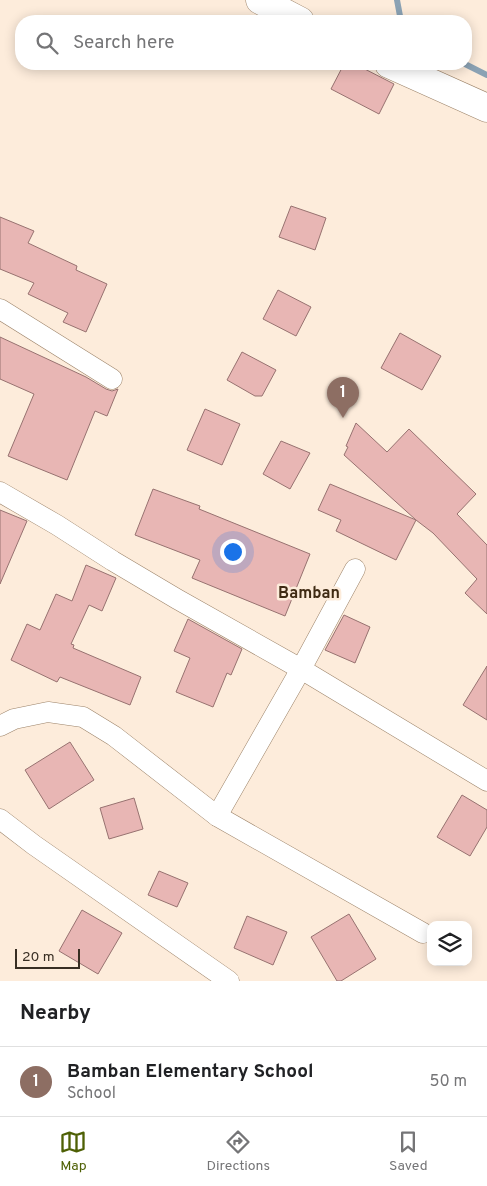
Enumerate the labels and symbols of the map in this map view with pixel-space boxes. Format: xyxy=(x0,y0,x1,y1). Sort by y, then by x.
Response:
pin: 1 xyxy=(327,377,359,418)
your location xyxy=(220,539,246,565)
district label: Bamban xyxy=(278,584,340,604)
scale bar xyxy=(15,946,80,969)

